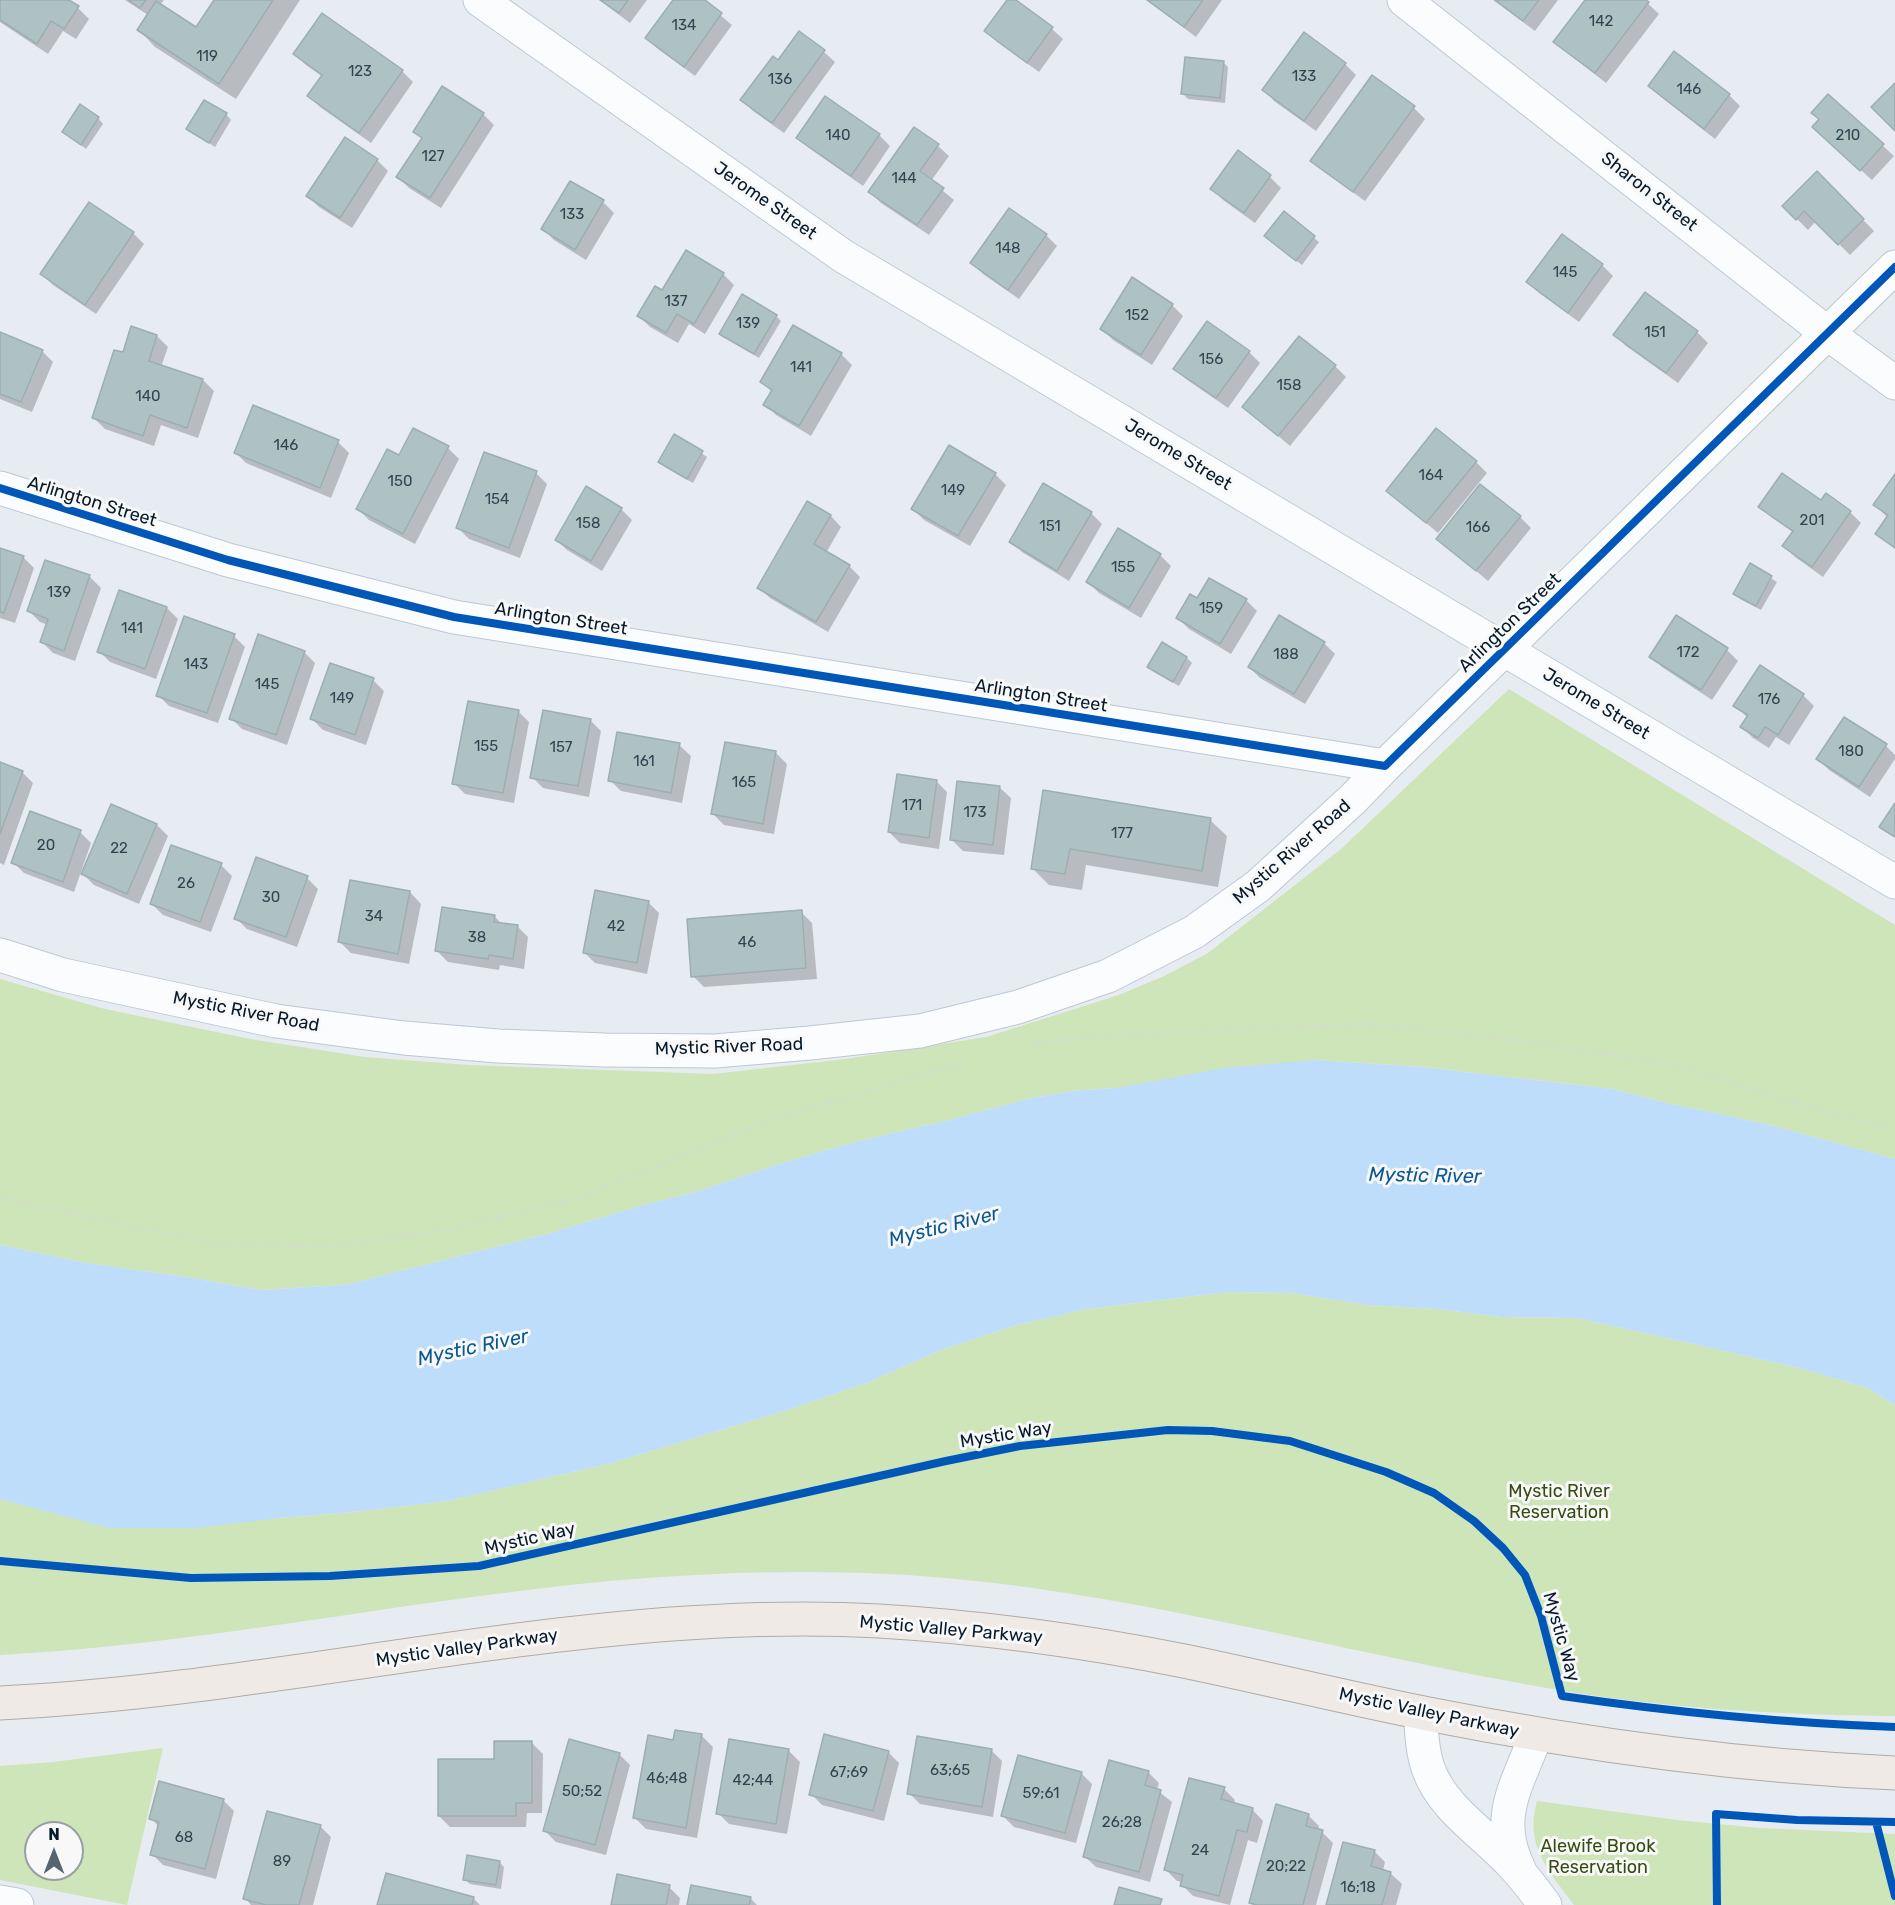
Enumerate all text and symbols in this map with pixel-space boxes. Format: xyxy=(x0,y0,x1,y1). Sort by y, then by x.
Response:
house number: 142 xyxy=(1589,13,1613,31)
house number: 134 xyxy=(672,17,696,35)
house number: 119 xyxy=(196,48,218,66)
house number: 123 xyxy=(348,63,372,81)
house number: 133 xyxy=(1292,68,1316,86)
house number: 136 xyxy=(768,71,792,89)
house number: 146 xyxy=(1677,81,1701,99)
house number: 140 xyxy=(825,127,851,145)
house number: 210 xyxy=(1836,127,1860,145)
house number: 127 xyxy=(422,148,444,166)
street label: Sharon Street xyxy=(1596,148,1702,236)
street label: Jerome Street xyxy=(709,157,821,245)
house number: 144 xyxy=(891,170,917,188)
house number: 133 xyxy=(560,206,584,224)
house number: 148 xyxy=(995,240,1021,258)
house number: 145 xyxy=(1553,264,1577,282)
house number: 137 xyxy=(664,293,688,311)
house number: 152 xyxy=(1125,307,1149,325)
house number: 139 xyxy=(736,315,760,333)
house number: 151 xyxy=(1644,324,1666,342)
house number: 156 xyxy=(1199,351,1223,369)
house number: 141 xyxy=(790,359,812,377)
house number: 158 xyxy=(1277,377,1301,395)
house number: 140 xyxy=(135,388,161,406)
street label: Jerome Street xyxy=(1121,415,1235,495)
house number: 146 xyxy=(274,437,298,455)
house number: 164 xyxy=(1419,467,1443,485)
street label: Arlington Street xyxy=(25,472,159,532)
house number: 150 xyxy=(388,473,412,491)
house number: 149 xyxy=(941,482,965,500)
house number: 154 xyxy=(485,491,509,509)
house number: 201 xyxy=(1800,512,1824,530)
house number: 158 xyxy=(576,515,600,533)
house number: 151 xyxy=(1039,518,1061,536)
house number: 166 xyxy=(1466,519,1490,537)
house number: 155 xyxy=(1111,559,1135,577)
street label: Arlington Street xyxy=(1454,569,1566,677)
house number: 139 xyxy=(47,584,71,602)
street label: Arlington Street xyxy=(493,598,629,640)
house number: 159 xyxy=(1199,600,1223,618)
house number: 141 xyxy=(121,620,143,638)
house number: 172 xyxy=(1677,644,1699,662)
house number: 188 xyxy=(1273,646,1299,664)
house number: 143 xyxy=(184,656,208,674)
street label: Jerome Street xyxy=(1539,664,1653,744)
street label: Arlington Street xyxy=(973,675,1109,717)
house number: 145 xyxy=(255,676,279,694)
house number: 149 xyxy=(330,690,354,708)
house number: 176 xyxy=(1758,691,1780,709)
house number: 155 xyxy=(474,738,498,756)
house number: 157 xyxy=(549,739,573,757)
house number: 180 xyxy=(1838,743,1864,761)
house number: 161 xyxy=(633,753,655,771)
house number: 165 xyxy=(732,774,756,792)
street label: Mystic River Road xyxy=(1229,795,1355,909)
house number: 171 xyxy=(902,797,922,815)
house number: 173 xyxy=(963,804,987,822)
house number: 177 xyxy=(1111,825,1133,843)
house number: 20 xyxy=(37,837,55,855)
house number: 22 xyxy=(110,840,128,858)
house number: 26 xyxy=(177,875,195,893)
house number: 30 xyxy=(262,889,280,907)
house number: 34 xyxy=(365,908,383,926)
house number: 42 xyxy=(607,918,625,936)
house number: 38 xyxy=(468,929,486,947)
house number: 46 xyxy=(738,934,756,952)
street label: Mystic River Road xyxy=(171,987,321,1037)
street label: Mystic River Road xyxy=(654,1034,804,1060)
water label: Mystic River xyxy=(1368,1163,1482,1189)
water label: Mystic River xyxy=(886,1202,1002,1252)
water label: Mystic River xyxy=(415,1325,531,1371)
street label: Mystic Way xyxy=(959,1417,1053,1453)
park label: Mystic River Reservation xyxy=(1508,1481,1610,1524)
street label: Mystic Way xyxy=(482,1518,578,1560)
street label: Mystic Way xyxy=(1538,1590,1584,1684)
street label: Mystic Valley Parkway xyxy=(859,1611,1043,1649)
street label: Mystic Valley Parkway xyxy=(375,1625,559,1671)
street label: Mystic Valley Parkway xyxy=(1337,1683,1521,1743)
house number: 63;65 xyxy=(930,1762,970,1780)
house number: 67;69 xyxy=(830,1764,868,1782)
house number: 46;48 xyxy=(646,1770,688,1788)
house number: 42;44 xyxy=(733,1772,773,1790)
house number: 50;52 xyxy=(562,1783,602,1801)
house number: 59;61 xyxy=(1023,1785,1059,1803)
house number: 26;28 xyxy=(1102,1814,1142,1832)
north arrow xyxy=(24,1821,84,1881)
text: N xyxy=(48,1825,60,1844)
house number: 68 xyxy=(175,1829,193,1847)
park label: Alewife Brook Reservation xyxy=(1541,1836,1655,1878)
house number: 24 xyxy=(1191,1842,1209,1860)
house number: 89 xyxy=(273,1853,291,1871)
house number: 20;22 xyxy=(1266,1858,1306,1876)
house number: 16;18 xyxy=(1340,1879,1376,1897)

